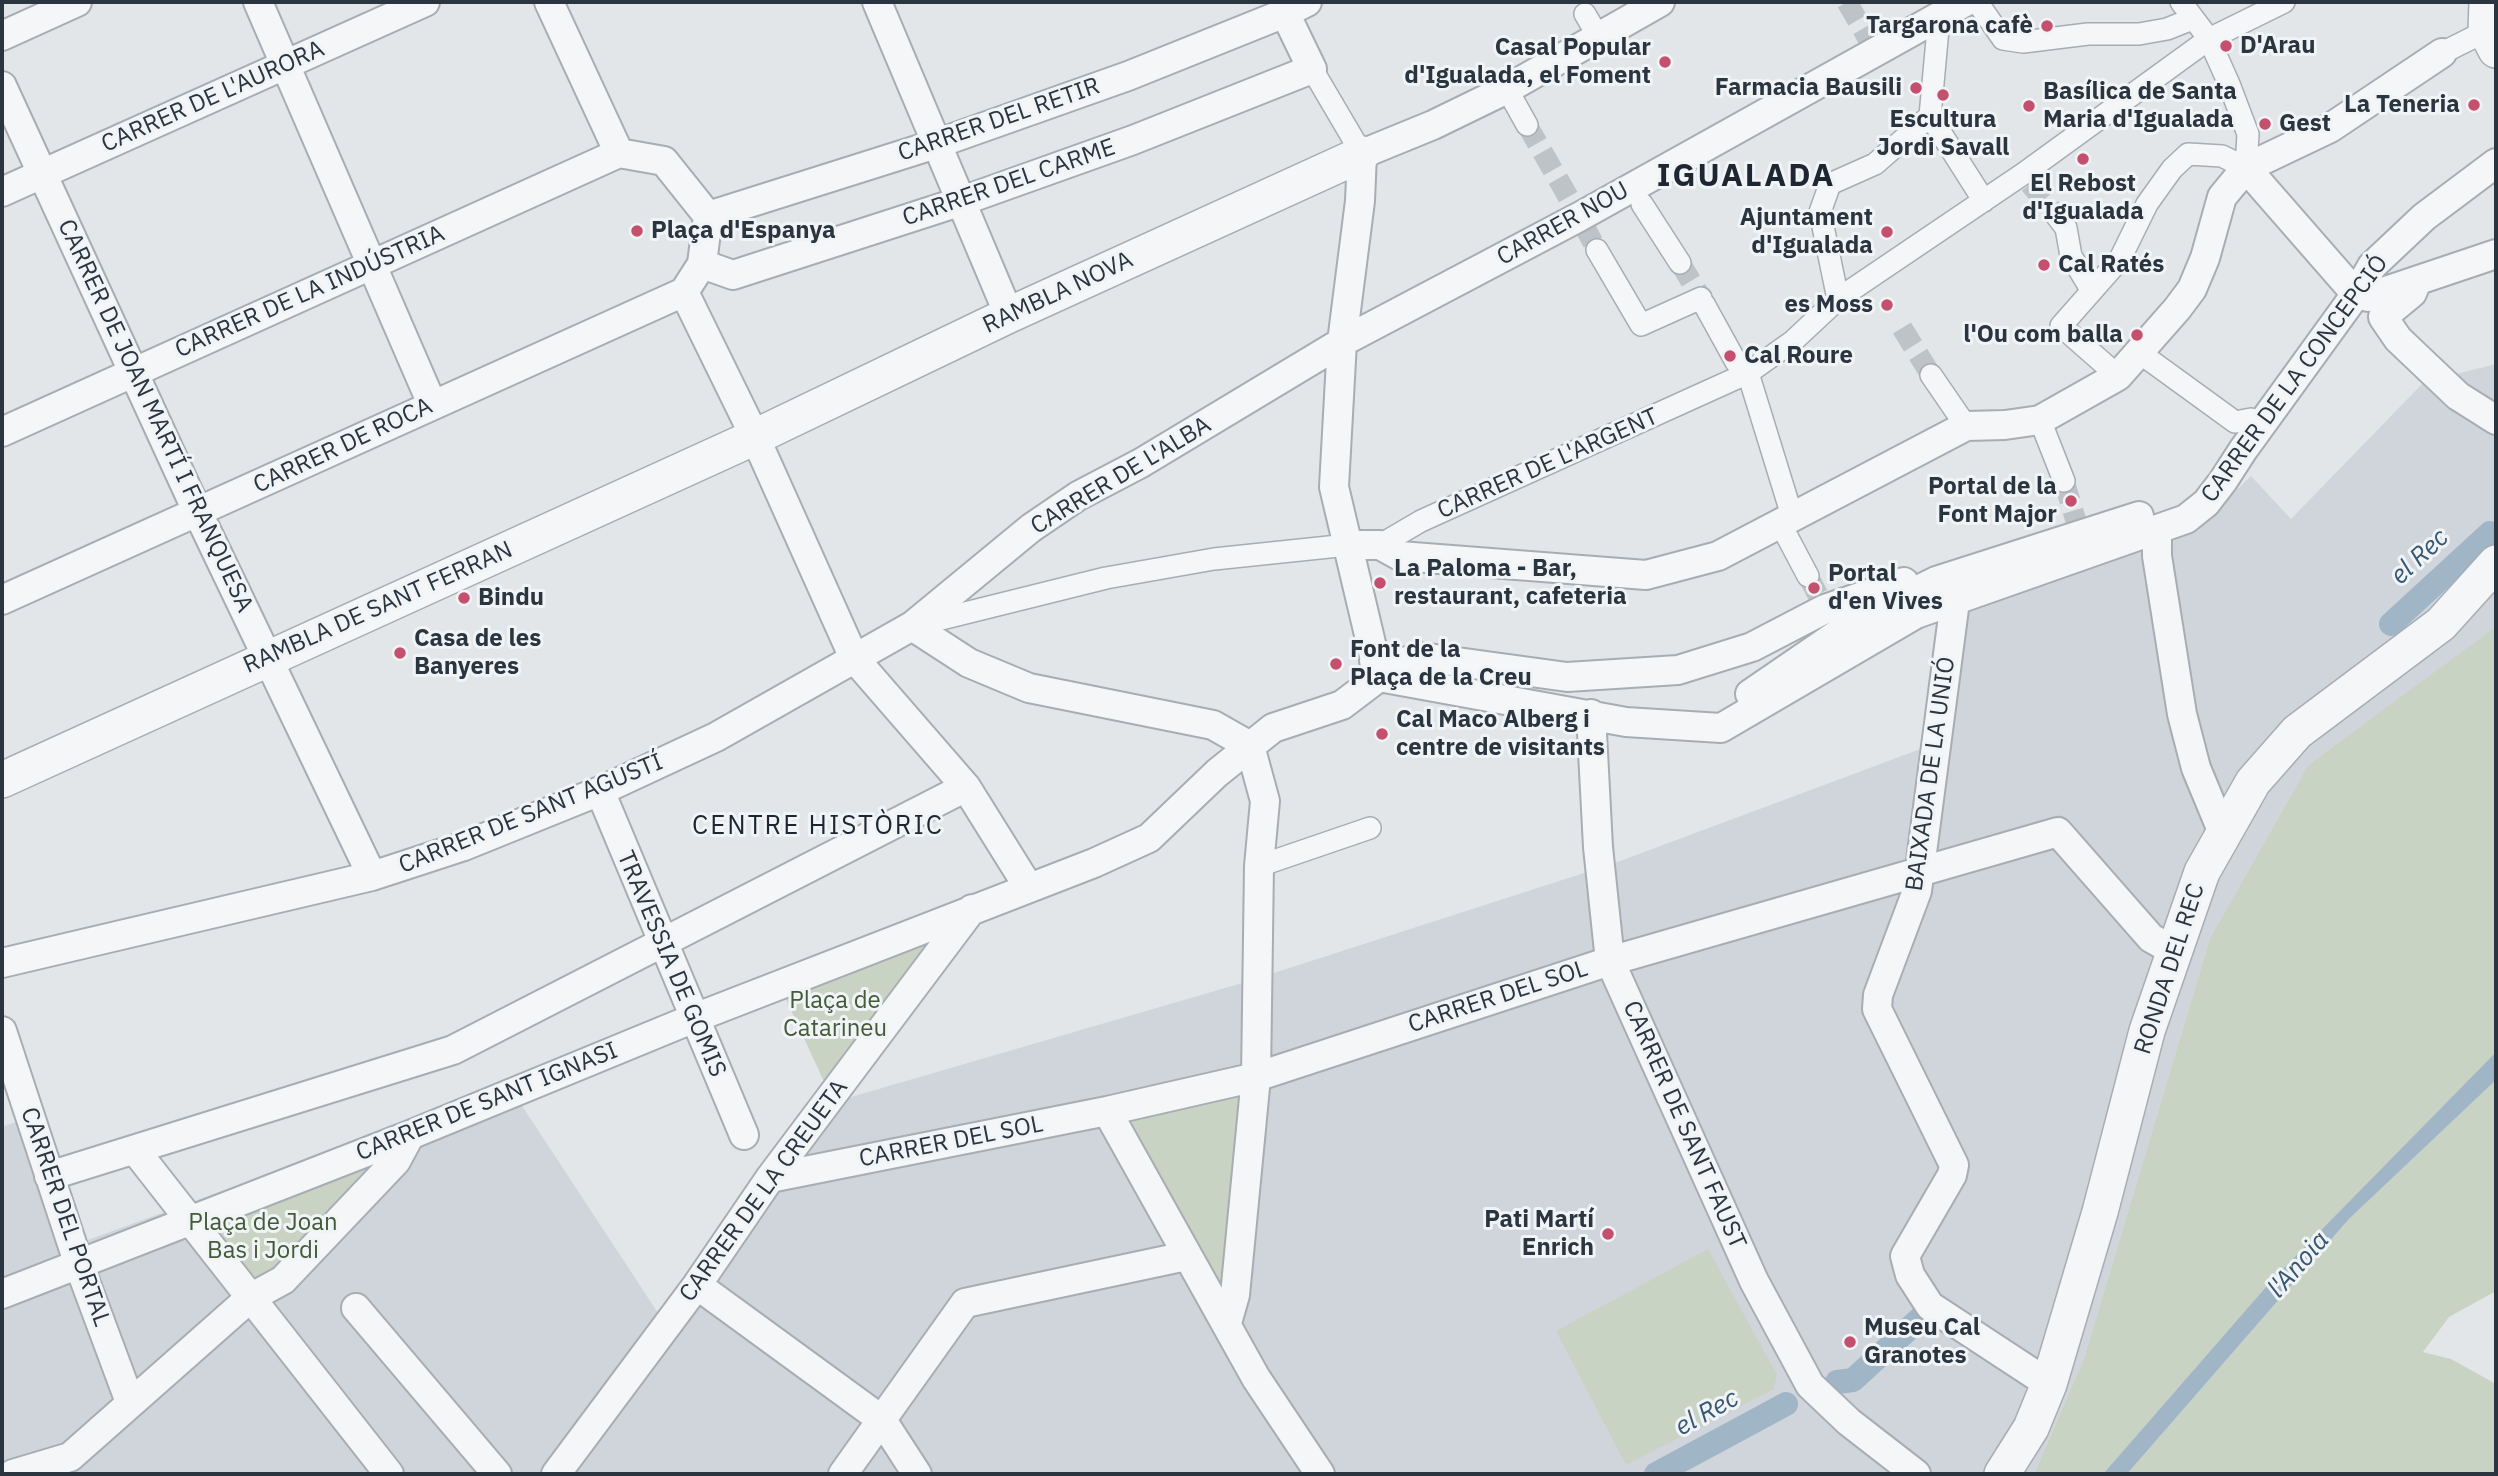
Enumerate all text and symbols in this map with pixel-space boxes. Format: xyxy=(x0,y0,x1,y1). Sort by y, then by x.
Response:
place label: Targarona cafè xyxy=(1866,12,2033,40)
marker: Targarona cafè xyxy=(2039,18,2055,34)
place label: D'Arau xyxy=(2240,32,2315,60)
place label: Casal Popular d'Igualada, el Foment xyxy=(1404,34,1651,90)
street label: CARRER DE L'AURORA xyxy=(97,35,329,159)
marker: D'Arau xyxy=(2218,38,2234,54)
marker: Casal Popular d'Igualada, el Foment xyxy=(1657,54,1673,70)
street label: CARRER DEL RETIR xyxy=(894,72,1104,168)
place label: Farmacia Bausili xyxy=(1715,74,1902,102)
place label: Basílica de Santa Maria d'Igualada xyxy=(2043,78,2237,134)
marker: Farmacia Bausili xyxy=(1908,80,1924,96)
marker: Escultura Jordi Savall xyxy=(1935,87,1951,103)
place label: La Teneria xyxy=(2344,91,2460,119)
marker: La Teneria xyxy=(2466,97,2482,113)
marker: Basílica de Santa Maria d'Igualada xyxy=(2021,98,2037,114)
place label: Escultura Jordi Savall xyxy=(1877,106,2009,162)
place label: Gest xyxy=(2279,110,2331,138)
marker: Gest xyxy=(2257,116,2273,132)
street label: CARRER DEL CARME xyxy=(899,133,1119,233)
marker: El Rebost d'Igualada xyxy=(2075,151,2091,167)
district label: IGUALADA xyxy=(1658,158,1834,196)
place label: El Rebost d'Igualada xyxy=(2022,170,2144,226)
street label: CARRER NOU xyxy=(1492,176,1634,272)
place label: Ajuntament d'Igualada xyxy=(1740,204,1873,260)
street label: CARRER DE JOAN MARTÍ I FRANQUESA xyxy=(51,215,259,617)
place label: Plaça d'Espanya xyxy=(651,217,836,245)
street label: CARRER DE LA INDÚSTRIA xyxy=(171,219,449,365)
marker: Plaça d'Espanya xyxy=(629,223,645,239)
marker: Ajuntament d'Igualada xyxy=(1879,224,1895,240)
street label: RAMBLA NOVA xyxy=(978,246,1138,340)
street label: CARRER DE LA CONCEPCIÓ xyxy=(2196,250,2394,508)
place label: Cal Ratés xyxy=(2058,251,2164,279)
marker: Cal Ratés xyxy=(2036,257,2052,273)
place label: es Moss xyxy=(1785,291,1873,319)
marker: es Moss xyxy=(1879,297,1895,313)
place label: l'Ou com balla xyxy=(1963,321,2123,349)
marker: l'Ou com balla xyxy=(2129,327,2145,343)
place label: Cal Roure xyxy=(1744,342,1853,370)
marker: Cal Roure xyxy=(1722,348,1738,364)
street label: CARRER DE ROCA xyxy=(249,392,437,500)
street label: CARRER DE L'ARGENT xyxy=(1433,402,1663,526)
street label: CARRER DE L'ALBA xyxy=(1026,411,1216,541)
place label: Portal de la Font Major xyxy=(1928,473,2057,529)
marker: Portal de la Font Major xyxy=(2063,493,2079,509)
water label: el Rec xyxy=(2385,522,2455,592)
street label: RAMBLA DE SANT FERRAN xyxy=(239,536,517,680)
place label: La Paloma - Bar, restaurant, cafeteria xyxy=(1394,555,1627,611)
place label: Portal d'en Vives xyxy=(1828,560,1943,616)
marker: La Paloma - Bar, restaurant, cafeteria xyxy=(1372,575,1388,591)
marker: Portal d'en Vives xyxy=(1806,580,1822,596)
place label: Bindu xyxy=(478,584,544,612)
marker: Bindu xyxy=(456,590,472,606)
place label: Casa de les Banyeres xyxy=(414,625,541,681)
place label: Font de la Plaça de la Creu xyxy=(1350,636,1532,692)
marker: Casa de les Banyeres xyxy=(392,645,408,661)
street label: BAIXADA DE LA UNIÓ xyxy=(1900,655,1962,893)
marker: Font de la Plaça de la Creu xyxy=(1328,656,1344,672)
place label: Cal Maco Alberg i centre de visitants xyxy=(1396,706,1605,762)
marker: Cal Maco Alberg i centre de visitants xyxy=(1374,726,1390,742)
street label: CARRER DE SANT AGUSTÍ xyxy=(395,748,667,880)
district label: CENTRE HISTÒRIC xyxy=(694,810,942,842)
street label: TRAVESSIA DE GOMIS xyxy=(610,847,732,1081)
street label: RONDA DEL REC xyxy=(2129,880,2211,1058)
street label: CARRER DEL SOL xyxy=(1405,954,1591,1040)
park label: Plaça de Catarineu xyxy=(783,987,887,1043)
street label: CARRER DE SANT FAUST xyxy=(1616,996,1752,1254)
street label: CARRER DE SANT IGNASI xyxy=(352,1036,622,1168)
street label: CARRER DE LA CREUETA xyxy=(674,1074,854,1308)
street label: CARRER DEL PORTAL xyxy=(14,1104,116,1330)
street label: CARRER DEL SOL xyxy=(857,1110,1045,1174)
place label: Pati Martí Enrich xyxy=(1484,1206,1594,1262)
park label: Plaça de Joan Bas i Jordi xyxy=(188,1209,338,1265)
water label: l'Anoia xyxy=(2262,1225,2336,1305)
marker: Pati Martí Enrich xyxy=(1600,1226,1616,1242)
place label: Museu Cal Granotes xyxy=(1864,1314,1980,1370)
marker: Museu Cal Granotes xyxy=(1842,1334,1858,1350)
water label: el Rec xyxy=(1670,1383,1744,1443)

